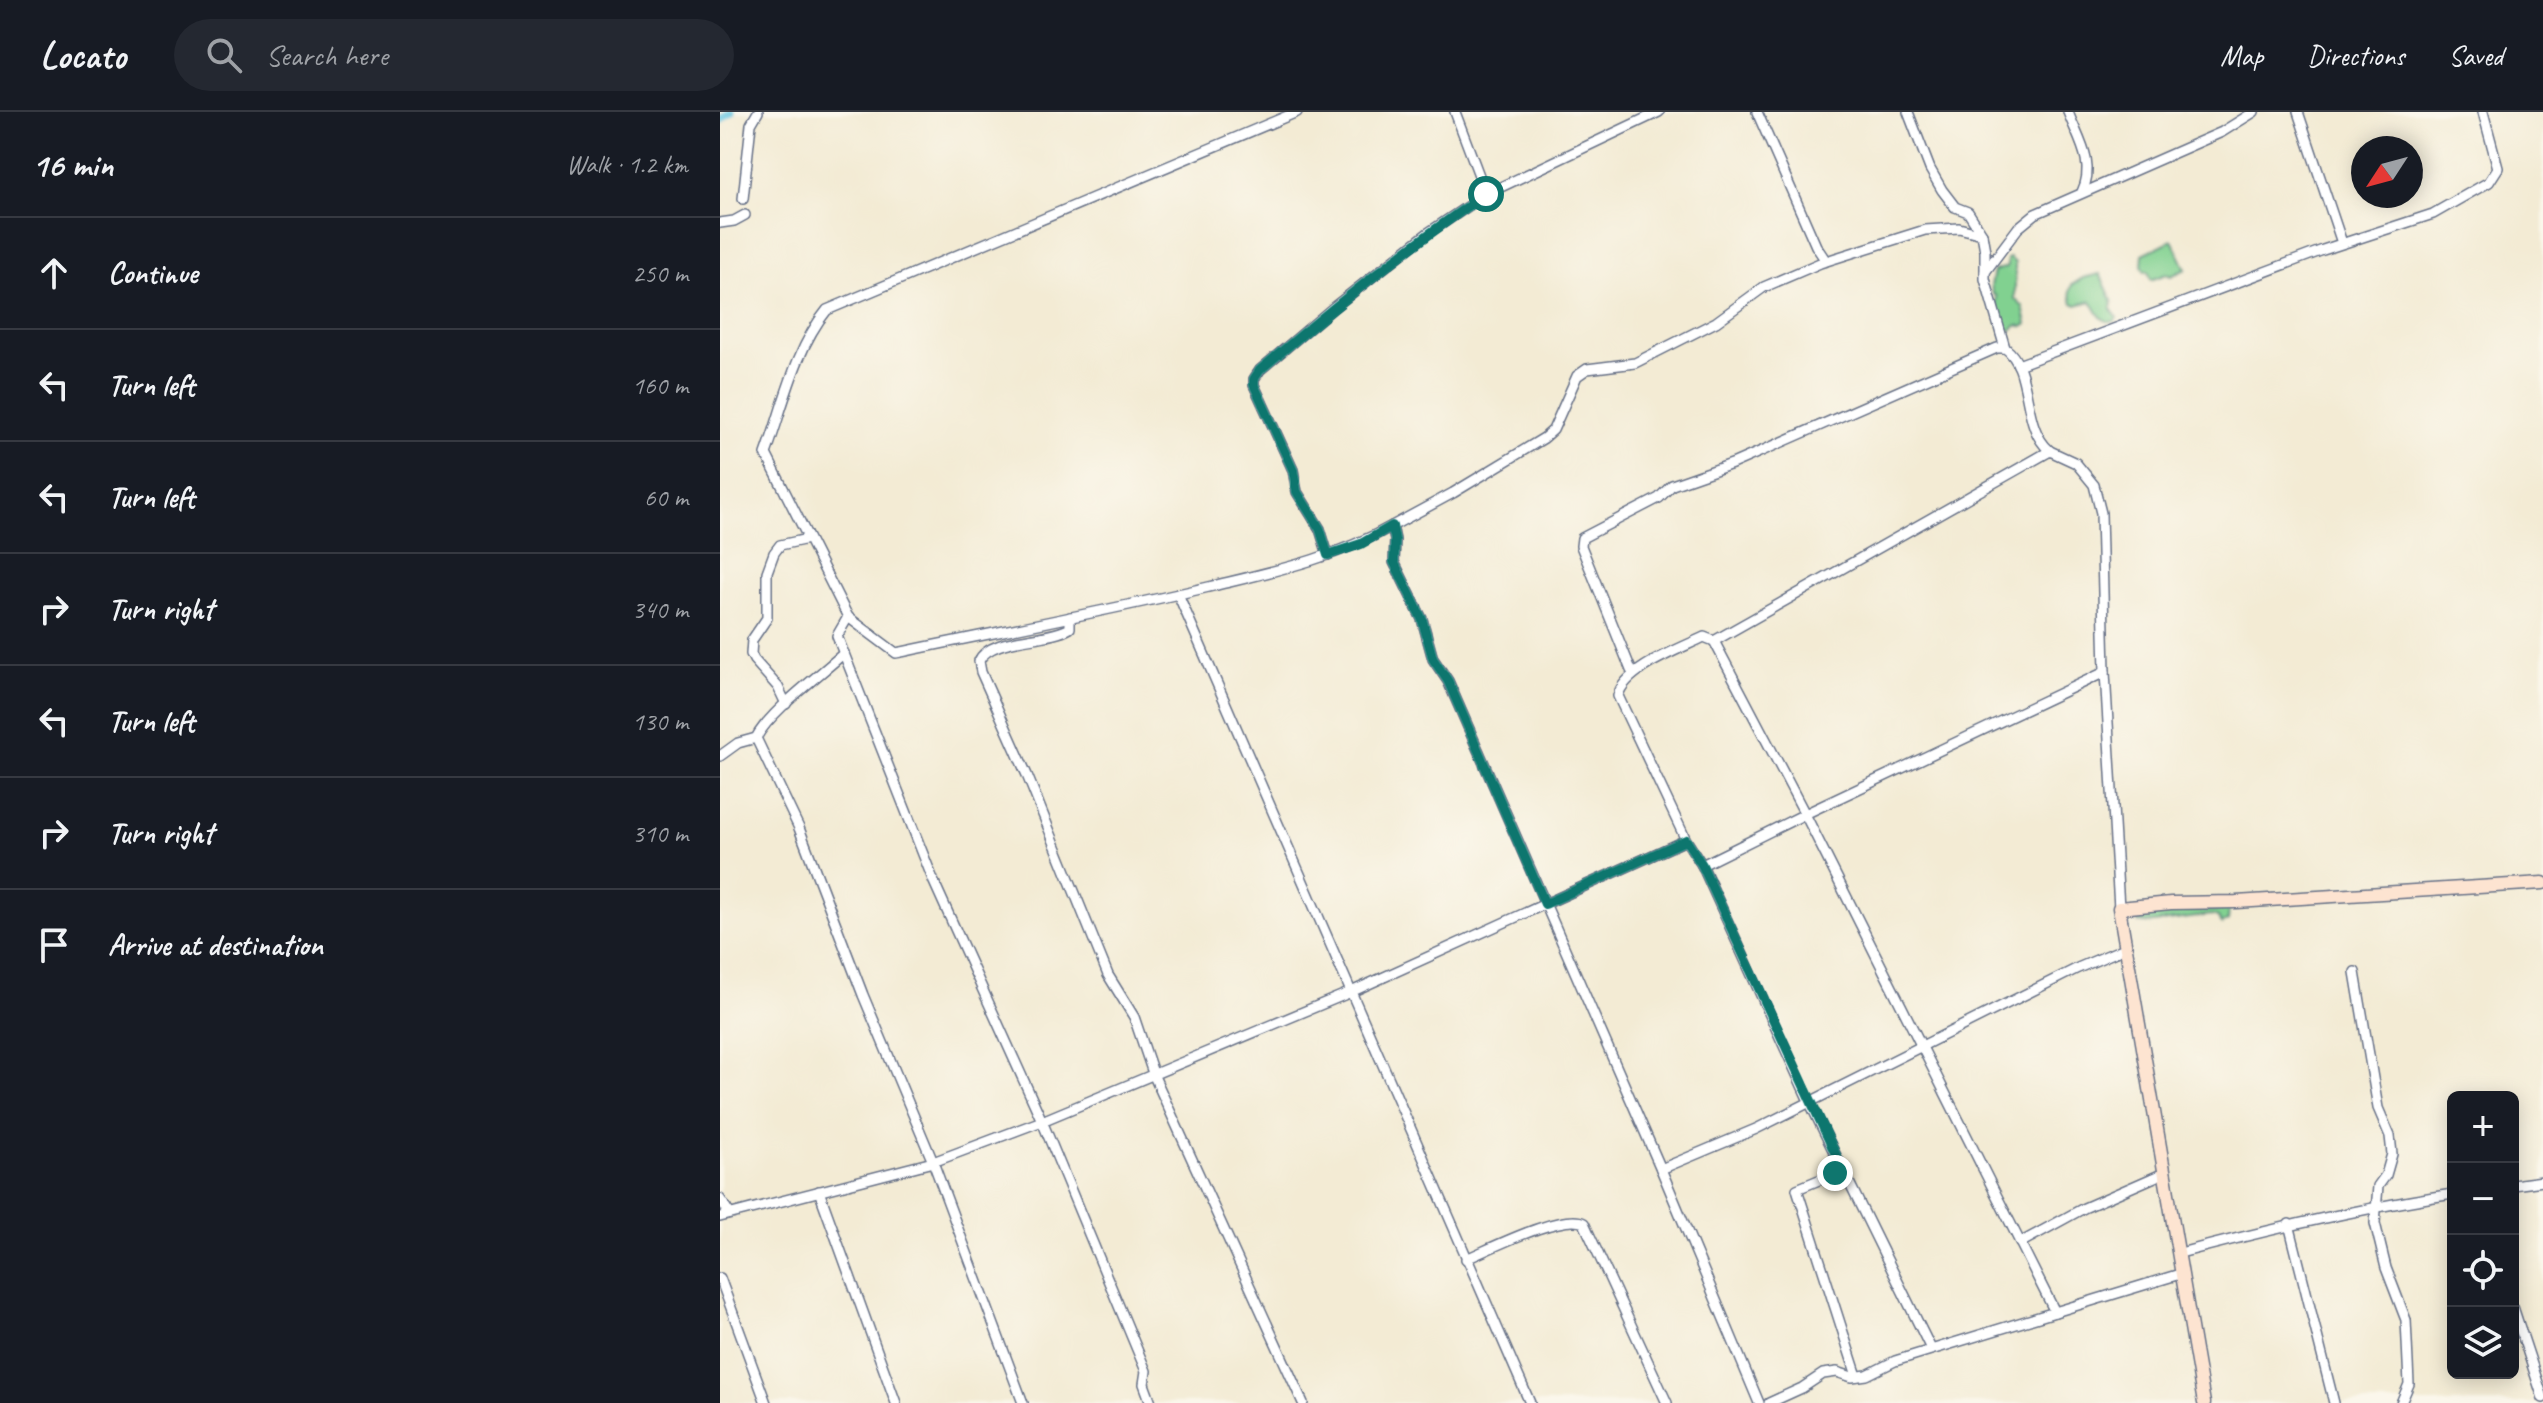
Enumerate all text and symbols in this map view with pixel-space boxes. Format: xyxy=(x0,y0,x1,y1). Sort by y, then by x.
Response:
search box xyxy=(174,19,734,91)
text: Locato xyxy=(40,32,126,79)
icon: search xyxy=(202,33,246,77)
text: Search here xyxy=(266,36,388,74)
text: Map xyxy=(2220,38,2263,73)
text: Directions xyxy=(2307,38,2405,73)
text: Saved xyxy=(2449,38,2503,73)
north arrow xyxy=(2351,136,2423,208)
text: 16 min xyxy=(32,143,113,186)
text: Walk · 1.2 km xyxy=(566,148,688,181)
route start xyxy=(1468,176,1504,212)
icon: ahead xyxy=(32,251,76,295)
text: Continue xyxy=(108,254,198,292)
text: 250 m xyxy=(632,257,688,290)
icon: left xyxy=(32,363,76,407)
text: Turn left xyxy=(108,366,195,404)
text: 160 m xyxy=(632,369,688,402)
icon: left xyxy=(32,475,76,519)
text: Turn left xyxy=(108,478,195,516)
text: 60 m xyxy=(644,481,688,514)
icon: right xyxy=(32,587,76,631)
text: Turn right xyxy=(108,590,213,628)
text: 340 m xyxy=(632,593,688,626)
icon: left xyxy=(32,699,76,743)
text: Turn left xyxy=(108,702,195,740)
text: 130 m xyxy=(632,705,688,738)
icon: right xyxy=(32,811,76,855)
text: Turn right xyxy=(108,814,213,852)
text: 310 m xyxy=(632,817,688,850)
icon: arrive xyxy=(32,923,76,967)
text: Arrive at destination xyxy=(108,926,323,964)
map controls xyxy=(2447,1091,2519,1379)
button: + xyxy=(2447,1091,2519,1163)
route end xyxy=(1817,1155,1853,1191)
button: − xyxy=(2447,1163,2519,1235)
button: locate xyxy=(2447,1235,2519,1307)
button: layers xyxy=(2447,1307,2519,1379)

